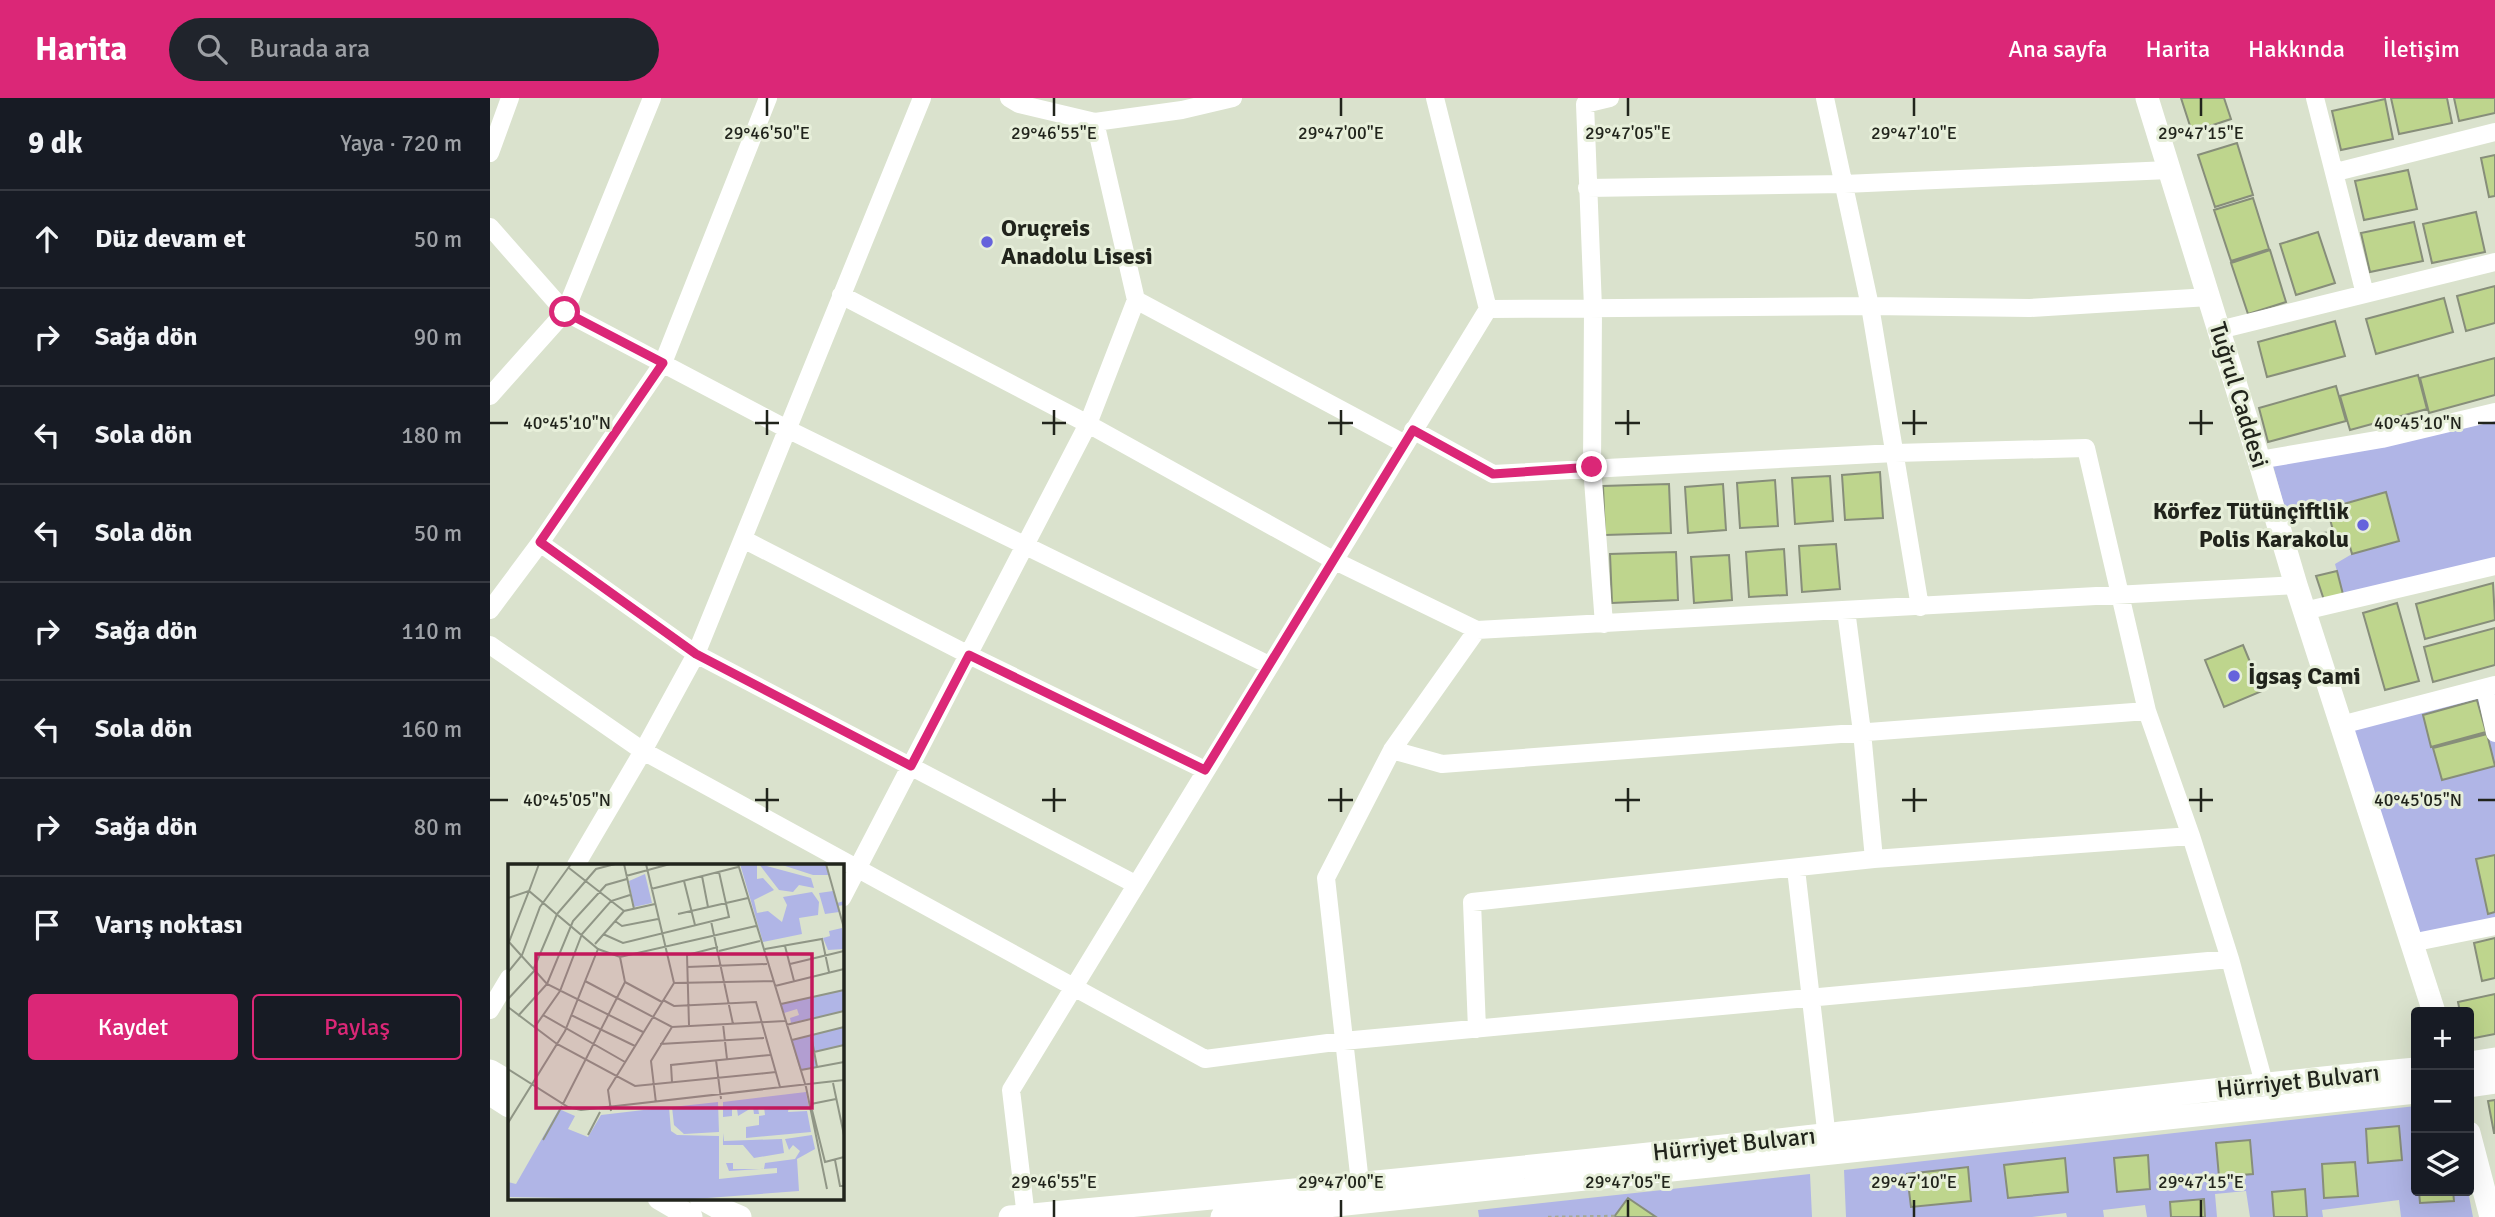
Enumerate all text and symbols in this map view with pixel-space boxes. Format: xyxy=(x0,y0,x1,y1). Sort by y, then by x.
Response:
search box xyxy=(169,18,659,81)
text: Harita xyxy=(35,29,127,70)
icon: search xyxy=(193,30,231,68)
text: Burada ara xyxy=(249,33,370,65)
text: Ana sayfa xyxy=(2008,34,2108,64)
text: Harita xyxy=(2146,34,2210,64)
text: Hakkında xyxy=(2248,34,2345,64)
text: İletişim xyxy=(2383,34,2460,64)
text: 29°46'50"E xyxy=(724,122,810,144)
text: 29°46'55"E xyxy=(1011,122,1097,144)
text: 29°47'00"E xyxy=(1298,122,1384,144)
text: 29°47'05"E xyxy=(1585,122,1671,144)
text: 29°47'10"E xyxy=(1871,122,1957,144)
text: 29°47'15"E xyxy=(2158,122,2244,144)
text: 9 dk xyxy=(28,125,83,162)
text: Yaya · 720 m xyxy=(340,129,462,158)
place label: Oruçreis Anadolu Lisesi xyxy=(1001,213,1153,271)
icon: ahead xyxy=(28,220,66,258)
text: Düz devam et xyxy=(95,223,246,255)
text: 50 m xyxy=(414,225,462,254)
marker: Oruçreis Anadolu Lisesi xyxy=(979,234,995,250)
route start xyxy=(549,296,580,327)
icon: right xyxy=(28,318,66,356)
street label: Tuğrul Caddesi xyxy=(2203,319,2275,471)
text: Sağa dön xyxy=(95,321,198,353)
text: 90 m xyxy=(414,323,462,352)
text: 40°45'10"N xyxy=(523,412,611,434)
text: 40°45'10"N xyxy=(2374,412,2462,434)
icon: left xyxy=(28,416,66,454)
text: Sola dön xyxy=(95,419,192,451)
text: 180 m xyxy=(401,421,462,450)
route end xyxy=(1576,451,1607,482)
place label: Körfez Tütünçiftlik Polis Karakolu xyxy=(2153,496,2349,554)
icon: left xyxy=(28,514,66,552)
text: Sola dön xyxy=(95,517,192,549)
marker: Körfez Tütünçiftlik Polis Karakolu xyxy=(2355,517,2371,533)
text: 50 m xyxy=(414,519,462,548)
icon: right xyxy=(28,612,66,650)
text: Sağa dön xyxy=(95,615,198,647)
text: 110 m xyxy=(401,617,462,646)
place label: İgsaş Cami xyxy=(2248,661,2361,691)
marker: İgsaş Cami xyxy=(2226,668,2242,684)
icon: left xyxy=(28,710,66,748)
text: Sola dön xyxy=(95,713,192,745)
text: 160 m xyxy=(401,715,462,744)
text: 40°45'05"N xyxy=(523,789,611,811)
text: 40°45'05"N xyxy=(2374,789,2462,811)
icon: right xyxy=(28,808,66,846)
text: Sağa dön xyxy=(95,811,198,843)
text: 80 m xyxy=(414,813,462,842)
inset map xyxy=(508,864,844,1200)
icon: arrive xyxy=(28,906,66,944)
text: Varış noktası xyxy=(95,909,243,941)
button: Kaydet xyxy=(28,994,238,1060)
button: Paylaş xyxy=(252,994,462,1060)
map controls xyxy=(2411,1007,2474,1196)
button: + xyxy=(2411,1007,2474,1070)
street label: Hürriyet Bulvarı xyxy=(2215,1058,2381,1104)
button: − xyxy=(2411,1070,2474,1133)
street label: Hürriyet Bulvarı xyxy=(1651,1121,1817,1167)
button: layers xyxy=(2411,1133,2474,1196)
text: 29°46'55"E xyxy=(1011,1171,1097,1193)
text: 29°47'00"E xyxy=(1298,1171,1384,1193)
text: 29°47'05"E xyxy=(1585,1171,1671,1193)
text: 29°47'10"E xyxy=(1871,1171,1957,1193)
text: 29°47'15"E xyxy=(2158,1171,2244,1193)

